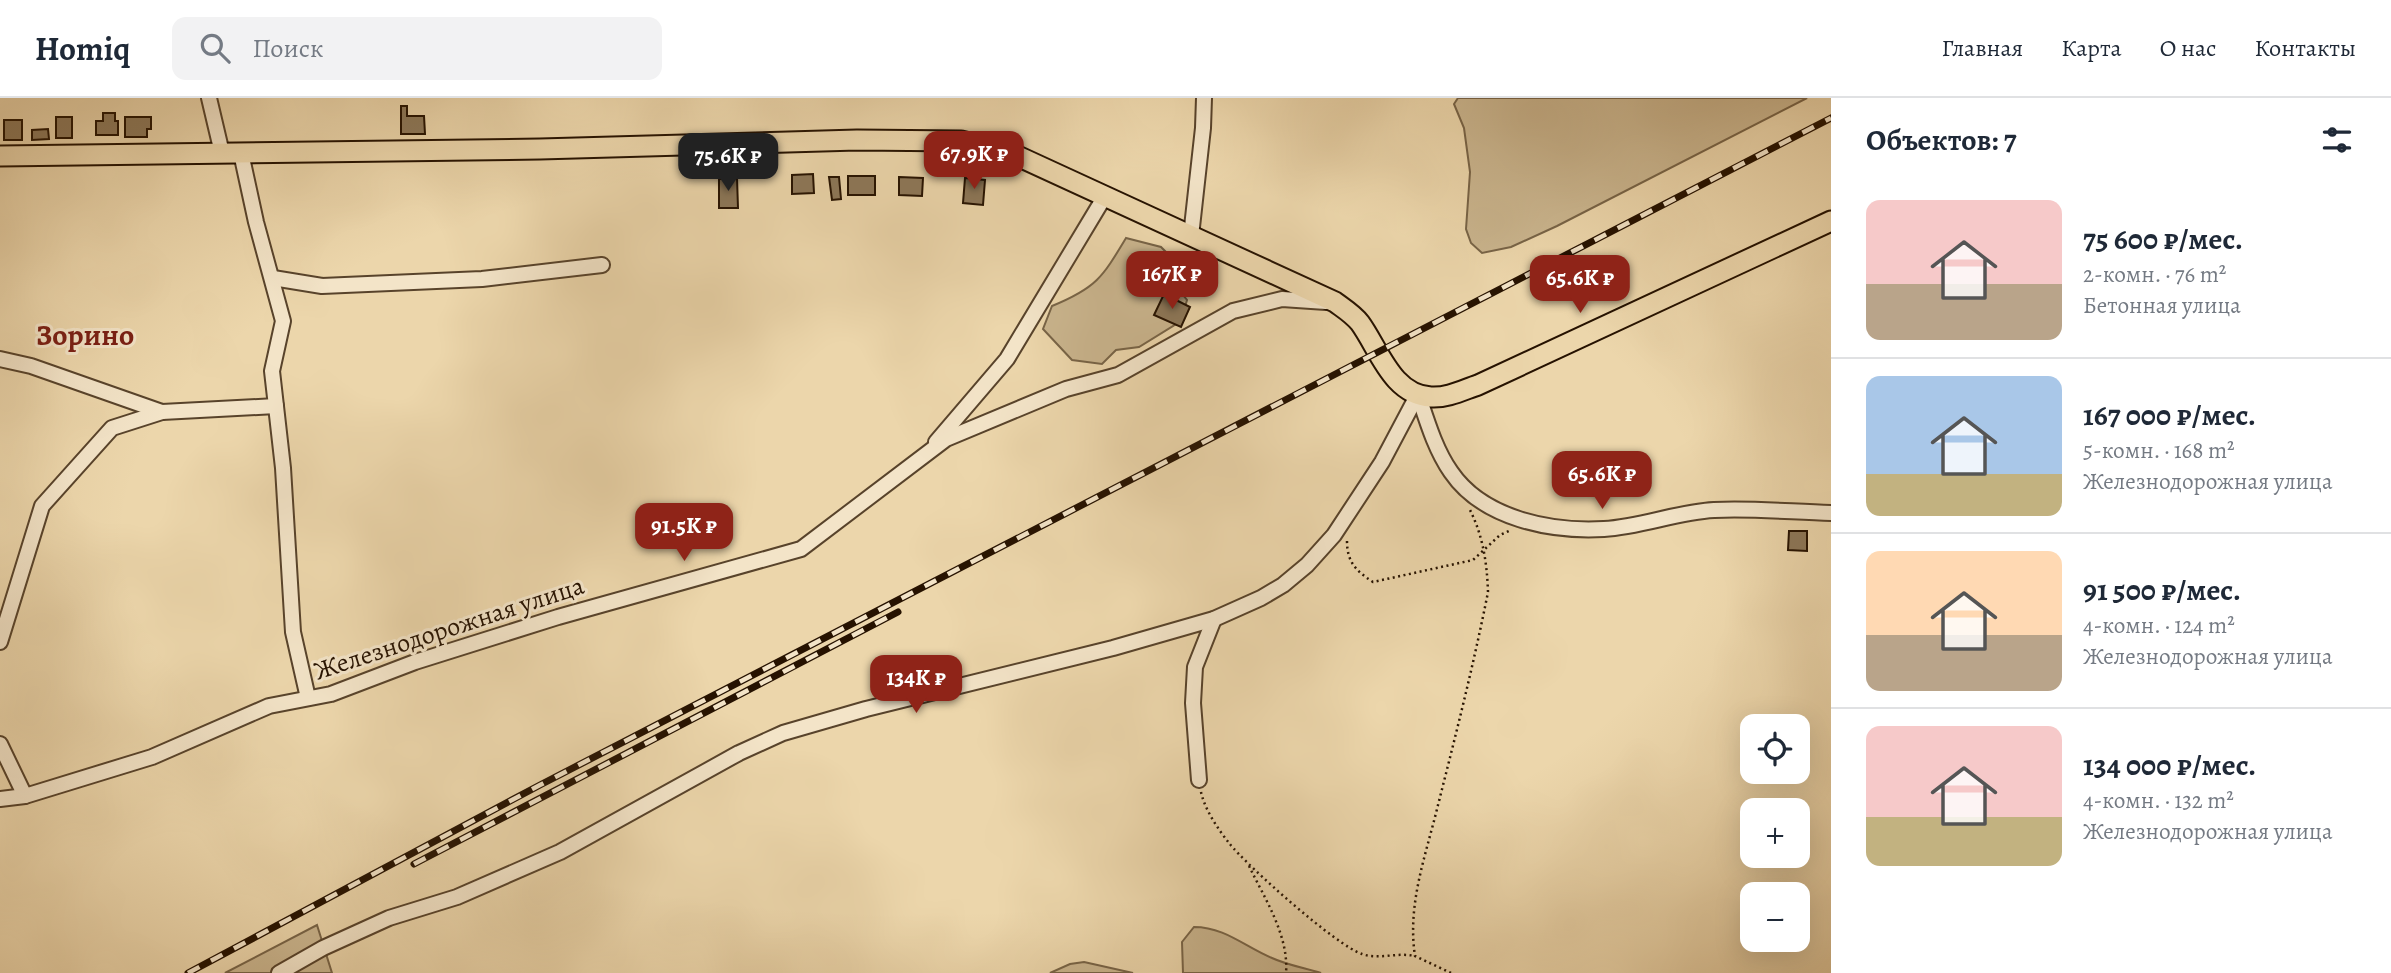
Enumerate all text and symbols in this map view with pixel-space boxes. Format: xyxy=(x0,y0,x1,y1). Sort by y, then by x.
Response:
search box xyxy=(172,17,662,80)
text: Homiq xyxy=(35,26,130,71)
icon: search xyxy=(196,29,234,67)
text: Поиск xyxy=(252,31,323,66)
text: Главная xyxy=(1942,32,2023,64)
text: Карта xyxy=(2061,32,2122,64)
text: О нас xyxy=(2160,32,2216,64)
text: Контакты xyxy=(2254,32,2356,64)
text: Объектов: 7 xyxy=(1866,120,2016,160)
icon: filters xyxy=(2318,121,2356,159)
pin: 67.9K ₽ xyxy=(909,132,1039,191)
pin: 75.6K ₽ xyxy=(663,134,793,193)
text: 67.9K ₽ xyxy=(940,138,1008,169)
text: 75.6K ₽ xyxy=(694,140,762,171)
text: 75 600 ₽/мес. xyxy=(2083,219,2243,259)
icon: home xyxy=(1922,228,2006,312)
pin: 167K ₽ xyxy=(1115,252,1229,311)
pin: 65.6K ₽ xyxy=(1515,256,1645,315)
text: 167K ₽ xyxy=(1142,258,1202,289)
text: 2-комн. · 76 m² xyxy=(2083,259,2226,290)
text: 65.6K ₽ xyxy=(1546,262,1614,293)
text: Бетонная улица xyxy=(2083,290,2241,321)
district label: Зорино xyxy=(36,315,134,355)
text: 167 000 ₽/мес. xyxy=(2083,395,2256,435)
icon: home xyxy=(1922,404,2006,488)
text: 5-комн. · 168 m² xyxy=(2083,435,2235,466)
pin: 65.6K ₽ xyxy=(1537,452,1667,511)
text: 65.6K ₽ xyxy=(1568,458,1636,489)
text: Железнодорожная улица xyxy=(2083,466,2332,497)
pin: 91.5K ₽ xyxy=(619,504,749,563)
text: 91.5K ₽ xyxy=(651,510,717,541)
street label: Железнодорожная улица xyxy=(309,568,589,688)
text: 91 500 ₽/мес. xyxy=(2083,570,2241,610)
icon: home xyxy=(1922,579,2006,663)
text: 4-комн. · 124 m² xyxy=(2083,610,2235,641)
text: Железнодорожная улица xyxy=(2083,641,2332,672)
pin: 134K ₽ xyxy=(859,656,973,715)
text: 134K ₽ xyxy=(886,662,946,693)
map controls xyxy=(1740,714,1810,952)
button: locate xyxy=(1740,714,1810,784)
text: 134 000 ₽/мес. xyxy=(2083,745,2256,785)
icon: home xyxy=(1922,754,2006,838)
text: 4-комн. · 132 m² xyxy=(2083,785,2234,816)
button: + xyxy=(1740,798,1810,868)
text: Железнодорожная улица xyxy=(2083,816,2332,847)
button: − xyxy=(1740,882,1810,952)

